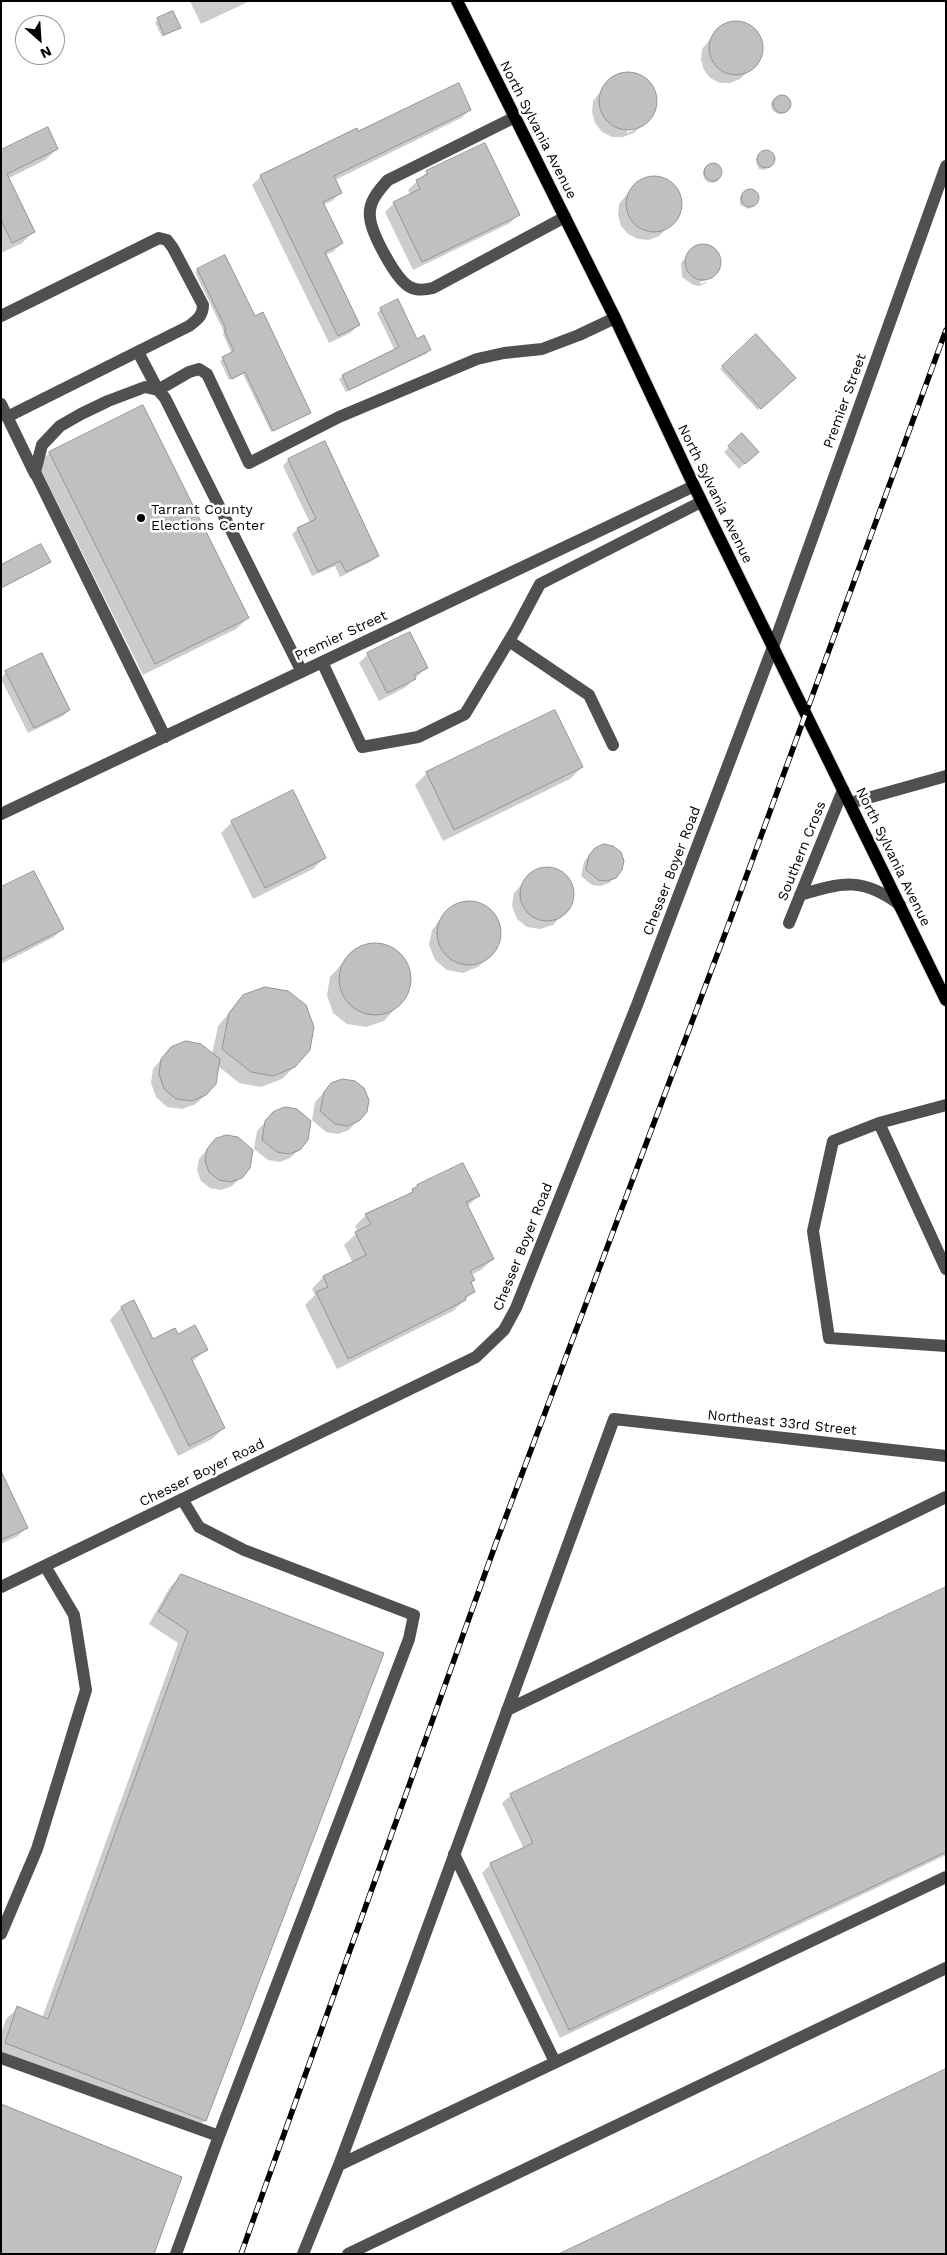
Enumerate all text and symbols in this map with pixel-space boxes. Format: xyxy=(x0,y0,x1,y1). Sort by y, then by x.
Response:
north arrow xyxy=(15,15,65,65)
text: N xyxy=(38,43,54,62)
street label: North Sylvania Avenue xyxy=(496,58,580,202)
street label: Premier Street xyxy=(820,351,870,451)
street label: North Sylvania Avenue xyxy=(674,422,756,566)
place label: Tarrant County Elections Center xyxy=(151,502,265,534)
marker: Tarrant County Elections Center xyxy=(135,512,147,524)
street label: Premier Street xyxy=(292,607,390,665)
street label: North Sylvania Avenue xyxy=(852,785,934,929)
street label: Southern Cross xyxy=(774,799,830,903)
street label: Chesser Boyer Road xyxy=(640,804,704,938)
street label: Chesser Boyer Road xyxy=(490,1180,556,1314)
street label: Northeast 33rd Street xyxy=(707,1407,857,1439)
street label: Chesser Boyer Road xyxy=(137,1435,267,1511)

